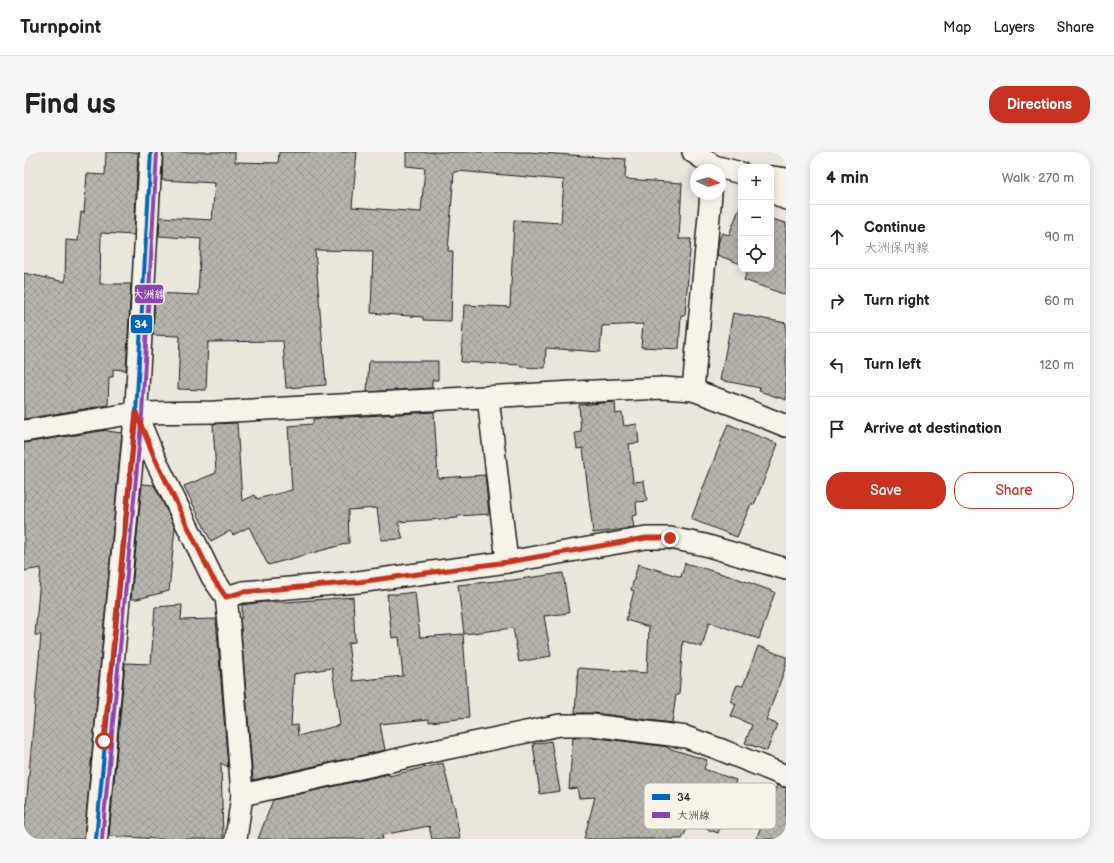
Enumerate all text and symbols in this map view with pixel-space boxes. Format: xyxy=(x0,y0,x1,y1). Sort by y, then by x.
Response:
text: Turnpoint xyxy=(20,16,101,39)
text: Map xyxy=(943,19,971,36)
text: Layers xyxy=(993,19,1035,36)
text: Share xyxy=(1057,19,1094,36)
button: Directions xyxy=(989,86,1090,123)
text: Find us xyxy=(24,88,116,121)
north arrow xyxy=(690,164,726,200)
map controls xyxy=(738,164,774,272)
button: + xyxy=(738,164,774,200)
text: 4 min xyxy=(826,168,869,188)
text: Walk · 270 m xyxy=(1002,170,1074,186)
button: − xyxy=(738,200,774,236)
text: Continue xyxy=(864,218,926,237)
icon: ahead xyxy=(826,226,848,248)
text: 90 m xyxy=(1045,229,1074,245)
button: locate xyxy=(738,236,774,272)
text: 大洲保内線 xyxy=(864,240,929,256)
line badge: 大洲線 xyxy=(134,284,164,304)
text: 大洲線 xyxy=(133,288,166,301)
icon: right xyxy=(826,290,848,312)
text: Turn right xyxy=(864,291,929,310)
text: 60 m xyxy=(1044,293,1074,309)
line badge: 34 xyxy=(130,314,153,334)
text: 34 xyxy=(135,318,148,331)
icon: left xyxy=(826,354,848,376)
text: Turn left xyxy=(864,355,921,374)
text: 120 m xyxy=(1039,357,1074,373)
icon: arrive xyxy=(826,418,848,440)
text: Arrive at destination xyxy=(864,419,1002,438)
button: Save xyxy=(826,472,946,509)
button: Share xyxy=(954,472,1074,509)
route end xyxy=(661,529,679,547)
route start xyxy=(95,732,113,750)
legend xyxy=(644,783,776,829)
text: 34 xyxy=(677,791,691,804)
text: 大洲線 xyxy=(677,809,710,822)

